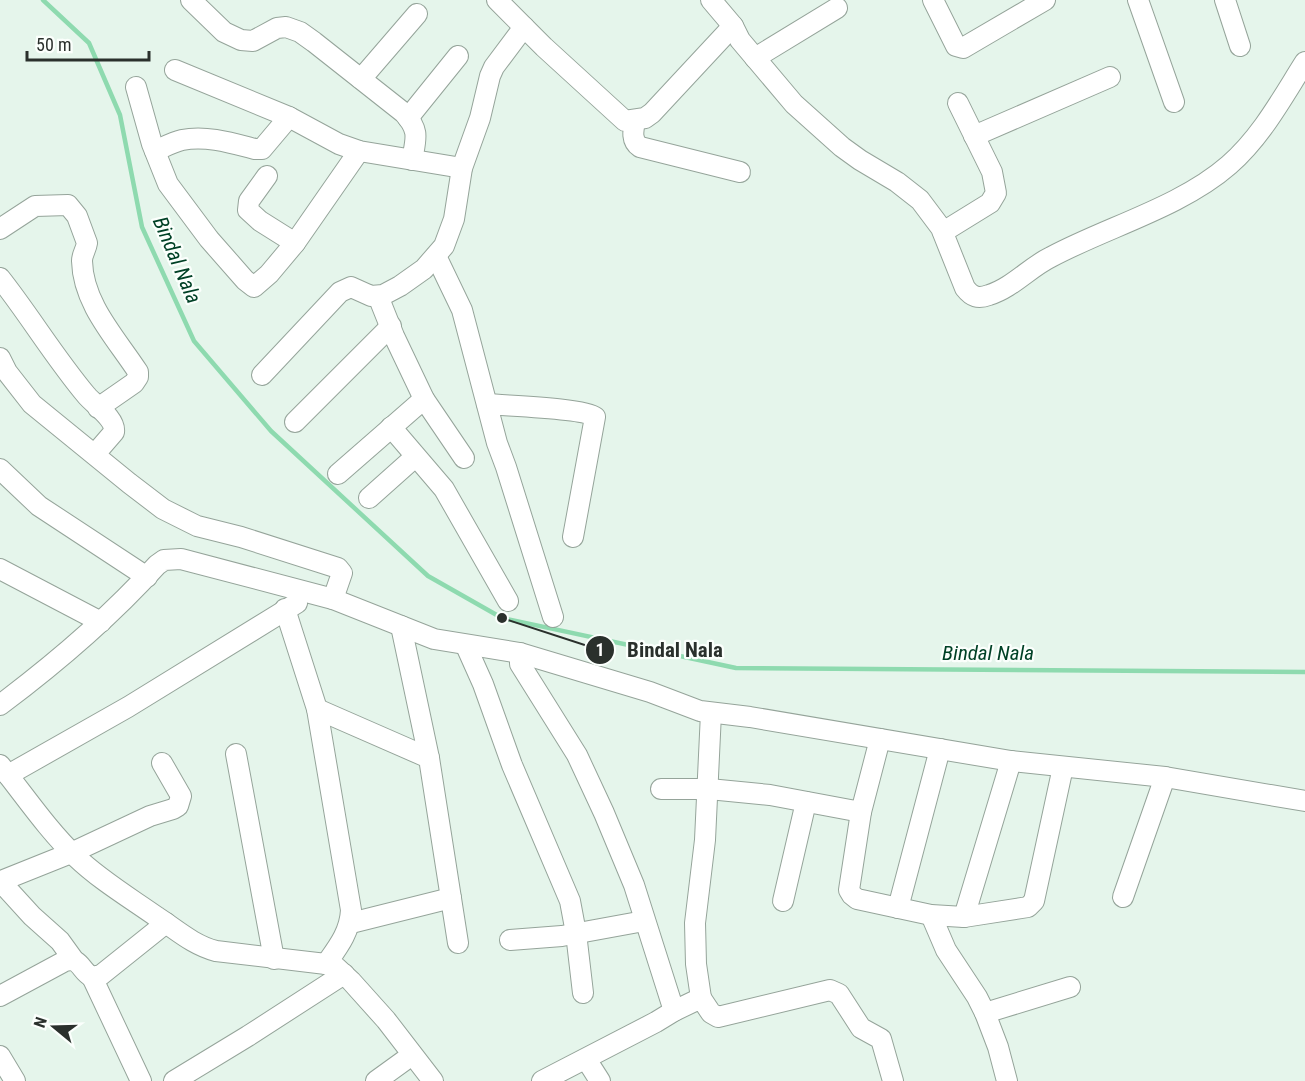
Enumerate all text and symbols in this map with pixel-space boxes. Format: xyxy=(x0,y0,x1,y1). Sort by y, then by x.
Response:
scale bar xyxy=(27,24,148,62)
text: 50 m xyxy=(36,34,71,55)
water label: Bindal Nala xyxy=(148,213,206,307)
callout: Bindal Nala xyxy=(585,630,734,669)
text: Bindal Nala xyxy=(627,638,723,662)
text: 1 xyxy=(595,639,605,660)
water label: Bindal Nala xyxy=(942,641,1034,665)
north arrow xyxy=(24,997,84,1057)
text: N xyxy=(30,1015,51,1030)

